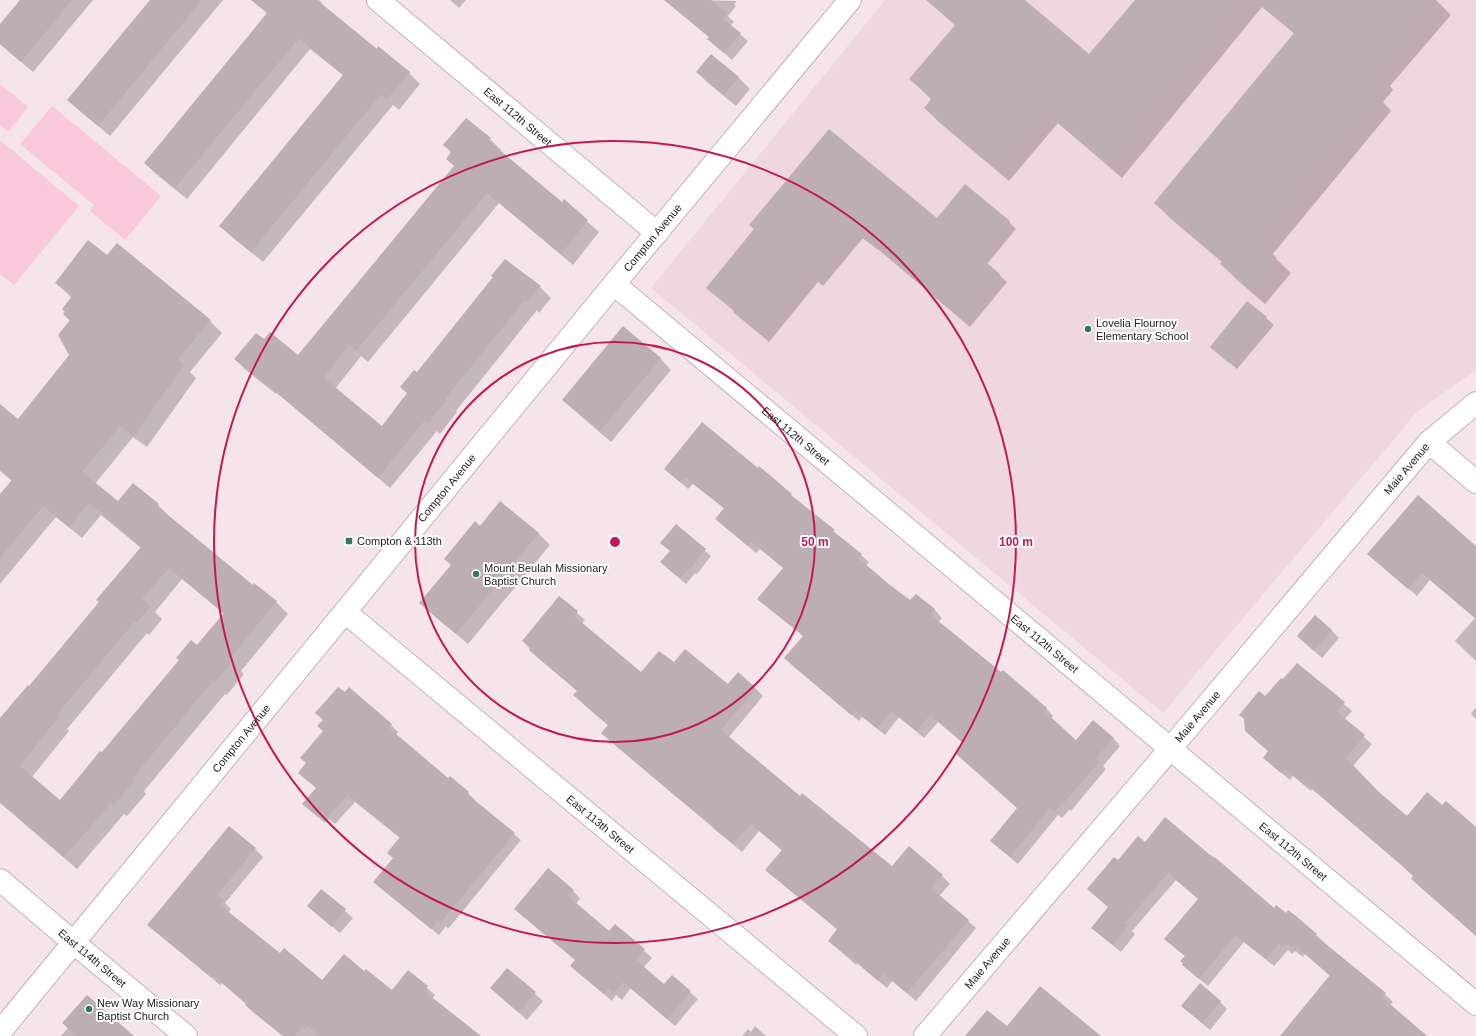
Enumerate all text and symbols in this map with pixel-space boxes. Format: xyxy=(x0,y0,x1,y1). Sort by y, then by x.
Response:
street label: East 112th Street xyxy=(481,85,554,148)
street label: Compton Avenue xyxy=(621,201,684,274)
place label: Lovelia Flournoy Elementary School xyxy=(1096,317,1188,342)
marker: Lovelia Flournoy Elementary School xyxy=(1083,324,1093,334)
street label: East 112th Street xyxy=(760,404,832,468)
street label: Maie Avenue xyxy=(1381,441,1431,497)
street label: Compton Avenue xyxy=(415,451,478,524)
place label: Compton & 113th xyxy=(357,535,442,547)
centre of rings xyxy=(608,535,622,549)
text: 50 m xyxy=(801,535,829,549)
text: 100 m xyxy=(999,535,1033,549)
marker: Compton & 113th xyxy=(344,536,354,546)
place label: Mount Beulah Missionary Baptist Church xyxy=(484,562,608,587)
marker: Mount Beulah Missionary Baptist Church xyxy=(471,569,481,579)
street label: East 112th Street xyxy=(1008,612,1081,675)
street label: Maie Avenue xyxy=(1172,688,1223,745)
street label: Compton Avenue xyxy=(210,702,272,775)
street label: East 113th Street xyxy=(564,792,637,856)
street label: East 112th Street xyxy=(1257,820,1329,883)
street label: East 114th Street xyxy=(56,927,129,990)
street label: Maie Avenue xyxy=(962,935,1012,991)
place label: New Way Missionary Baptist Church xyxy=(97,997,200,1022)
marker: New Way Missionary Baptist Church xyxy=(84,1004,94,1014)

